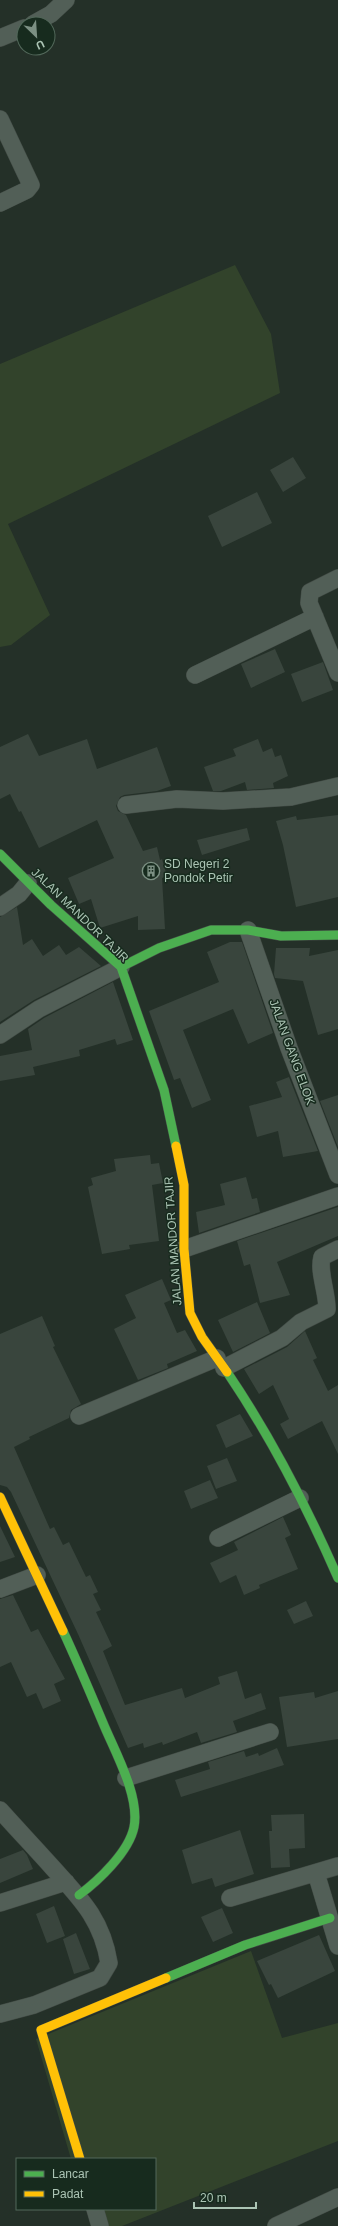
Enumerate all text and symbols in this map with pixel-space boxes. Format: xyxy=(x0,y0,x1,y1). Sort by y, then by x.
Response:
north arrow xyxy=(16,16,56,56)
text: U xyxy=(34,38,46,52)
place label: SD Negeri 2 Pondok Petir xyxy=(164,857,233,885)
building icon: SD Negeri 2 Pondok Petir xyxy=(141,861,161,881)
street label: JALAN MANDOR TAJIR xyxy=(29,865,132,965)
street label: JALAN GANG ELOK xyxy=(266,997,318,1107)
street label: JALAN MANDOR TAJIR xyxy=(161,1176,185,1306)
legend xyxy=(16,2158,156,2210)
text: Lancar xyxy=(52,2167,89,2181)
scale bar xyxy=(194,2184,256,2210)
text: Padat xyxy=(52,2187,84,2201)
text: 20 m xyxy=(200,2191,227,2205)

